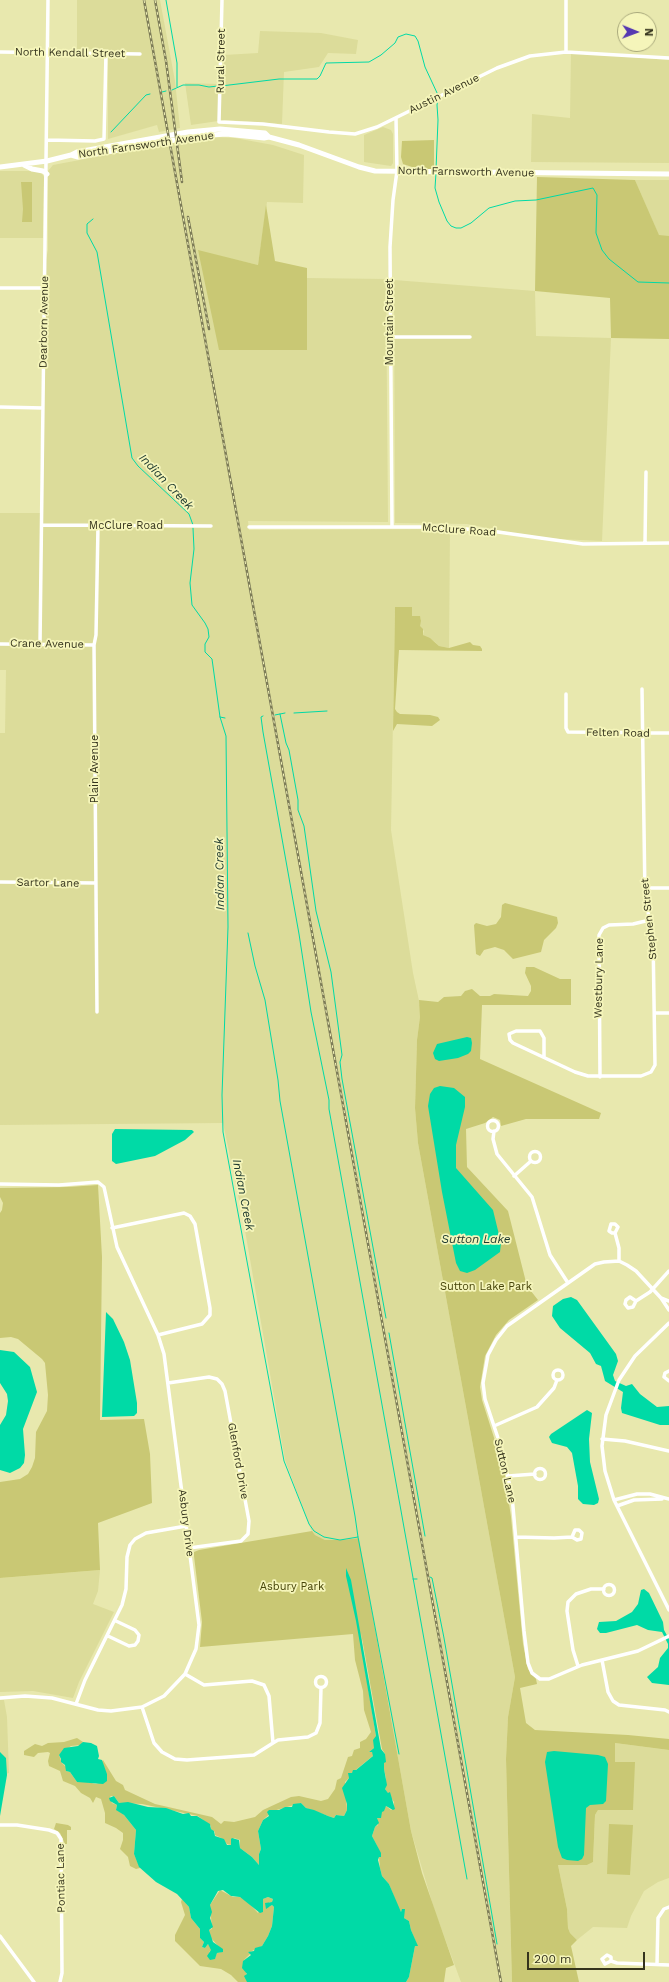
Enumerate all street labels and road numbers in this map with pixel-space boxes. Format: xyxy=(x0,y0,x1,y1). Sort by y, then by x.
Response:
street label: Rural Street xyxy=(214,29,228,93)
street label: North Kendall Street xyxy=(15,45,125,61)
street label: Austin Avenue xyxy=(407,71,481,117)
street label: North Farnsworth Avenue xyxy=(77,129,215,161)
street label: North Farnsworth Avenue xyxy=(397,164,535,180)
street label: Dearborn Avenue xyxy=(37,276,51,368)
street label: Mountain Street xyxy=(383,279,397,365)
street label: McClure Road xyxy=(89,519,163,533)
street label: McClure Road xyxy=(421,521,497,539)
street label: Crane Avenue xyxy=(10,637,84,651)
street label: Felten Road xyxy=(586,726,650,740)
street label: Plain Avenue xyxy=(88,735,102,803)
street label: Sartor Lane xyxy=(17,876,79,890)
street label: Stephen Street xyxy=(638,878,660,960)
street label: Westbury Lane xyxy=(592,938,606,1018)
street label: Glenford Drive xyxy=(225,1422,251,1500)
street label: Sutton Lane xyxy=(491,1438,519,1504)
street label: Asbury Drive xyxy=(175,1488,197,1558)
street label: Pontiac Lane xyxy=(54,1843,68,1913)

